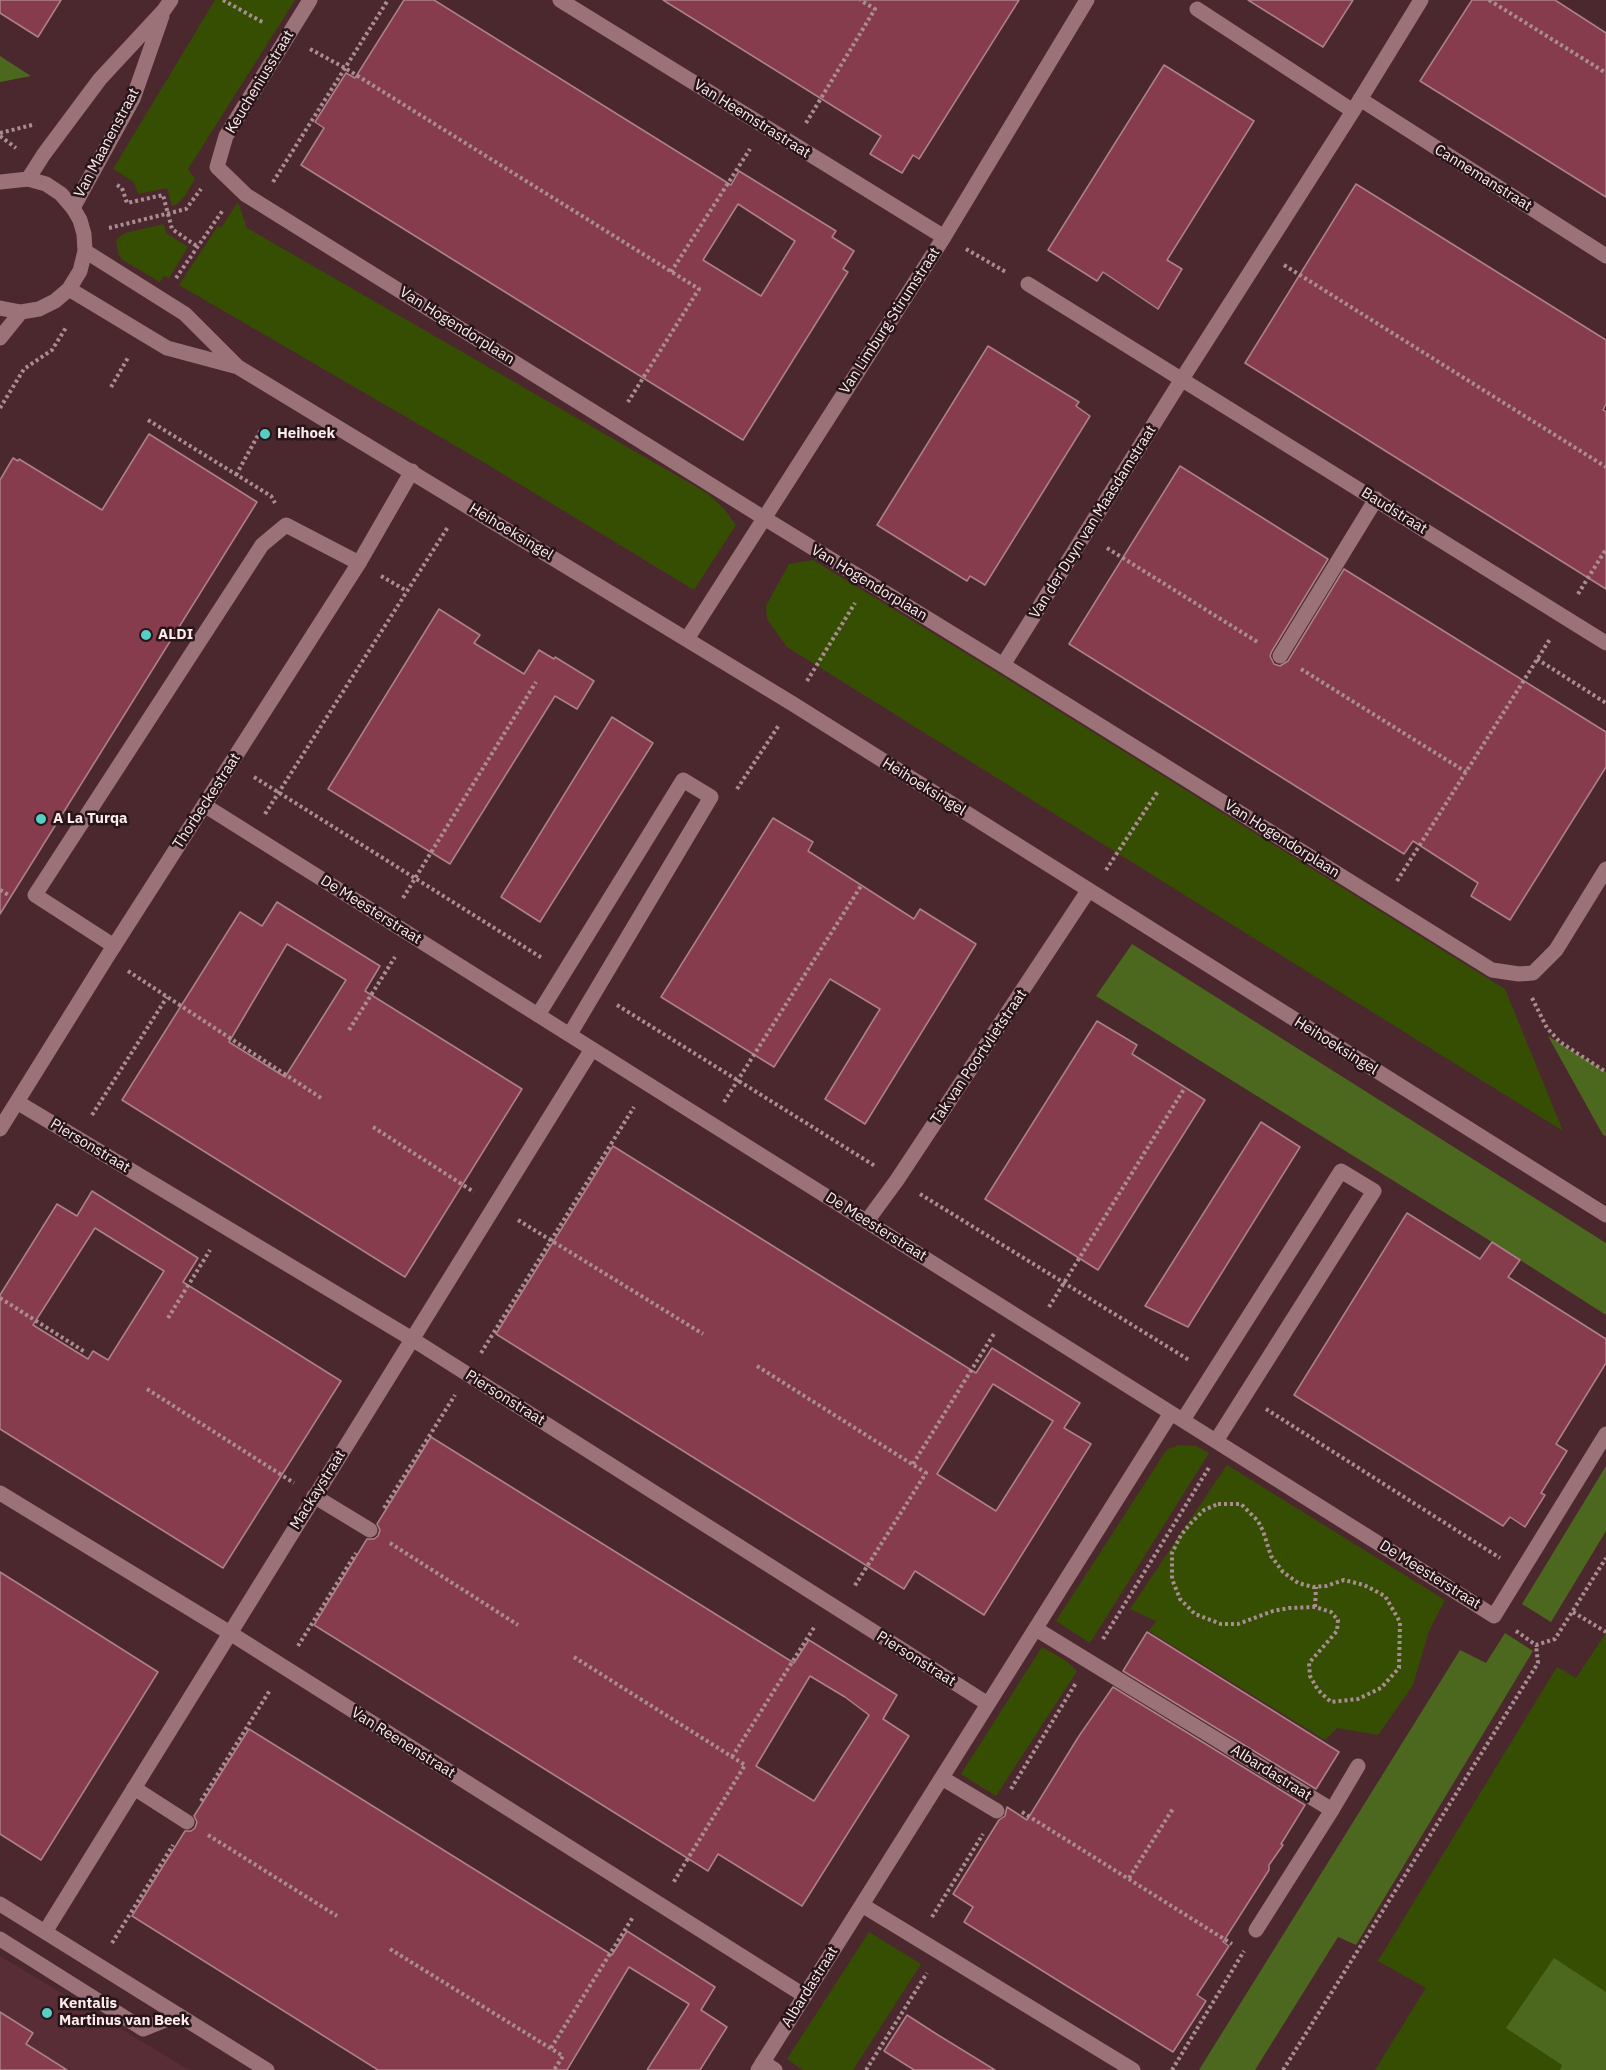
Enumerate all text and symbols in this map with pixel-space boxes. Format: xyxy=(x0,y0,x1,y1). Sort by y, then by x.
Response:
street label: Keucheniusstraat xyxy=(222,27,298,137)
street label: Van Heemstrastraat xyxy=(690,76,814,162)
street label: Van Maanenstraat xyxy=(71,85,143,201)
street label: Cannemanstraat xyxy=(1431,141,1535,215)
street label: Van Limburg Stirumstraat xyxy=(836,244,944,398)
street label: Van Hogendorplaan xyxy=(396,283,518,369)
street label: Van der Duyn van Maasdamstraat xyxy=(1026,422,1160,622)
place label: Heihoek xyxy=(277,425,335,443)
marker: Heihoek xyxy=(258,427,272,441)
street label: Baudstraat xyxy=(1358,484,1430,538)
street label: Heihoeksingel xyxy=(466,500,556,564)
street label: Van Hogendorplaan xyxy=(808,541,930,625)
place label: ALDI xyxy=(158,626,193,644)
marker: ALDI xyxy=(139,628,153,642)
street label: Thorbeckestraat xyxy=(169,750,245,852)
street label: Heihoeksingel xyxy=(879,754,969,820)
street label: Van Hogendorplaan xyxy=(1221,796,1343,882)
place label: A La Turqa xyxy=(53,810,128,828)
marker: A La Turqa xyxy=(34,812,48,826)
street label: De Meesterstraat xyxy=(317,872,425,948)
street label: Tak van Poortvlietstraat xyxy=(927,986,1031,1128)
street label: Heihoeksingel xyxy=(1291,1013,1381,1079)
street label: Piersonstraat xyxy=(47,1115,133,1177)
street label: De Meesterstraat xyxy=(822,1189,930,1265)
street label: Piersonstraat xyxy=(462,1367,548,1429)
street label: Mackaystraat xyxy=(286,1447,350,1533)
street label: De Meesterstraat xyxy=(1376,1537,1484,1613)
street label: Piersonstraat xyxy=(873,1628,959,1690)
street label: Van Reenenstraat xyxy=(348,1704,458,1782)
street label: Albardastraat xyxy=(1227,1741,1315,1805)
street label: Albardastraat xyxy=(778,1943,842,2031)
place label: Kentalis Martinus van Beek xyxy=(59,1995,189,2030)
marker: Kentalis Martinus van Beek xyxy=(40,2006,54,2020)

